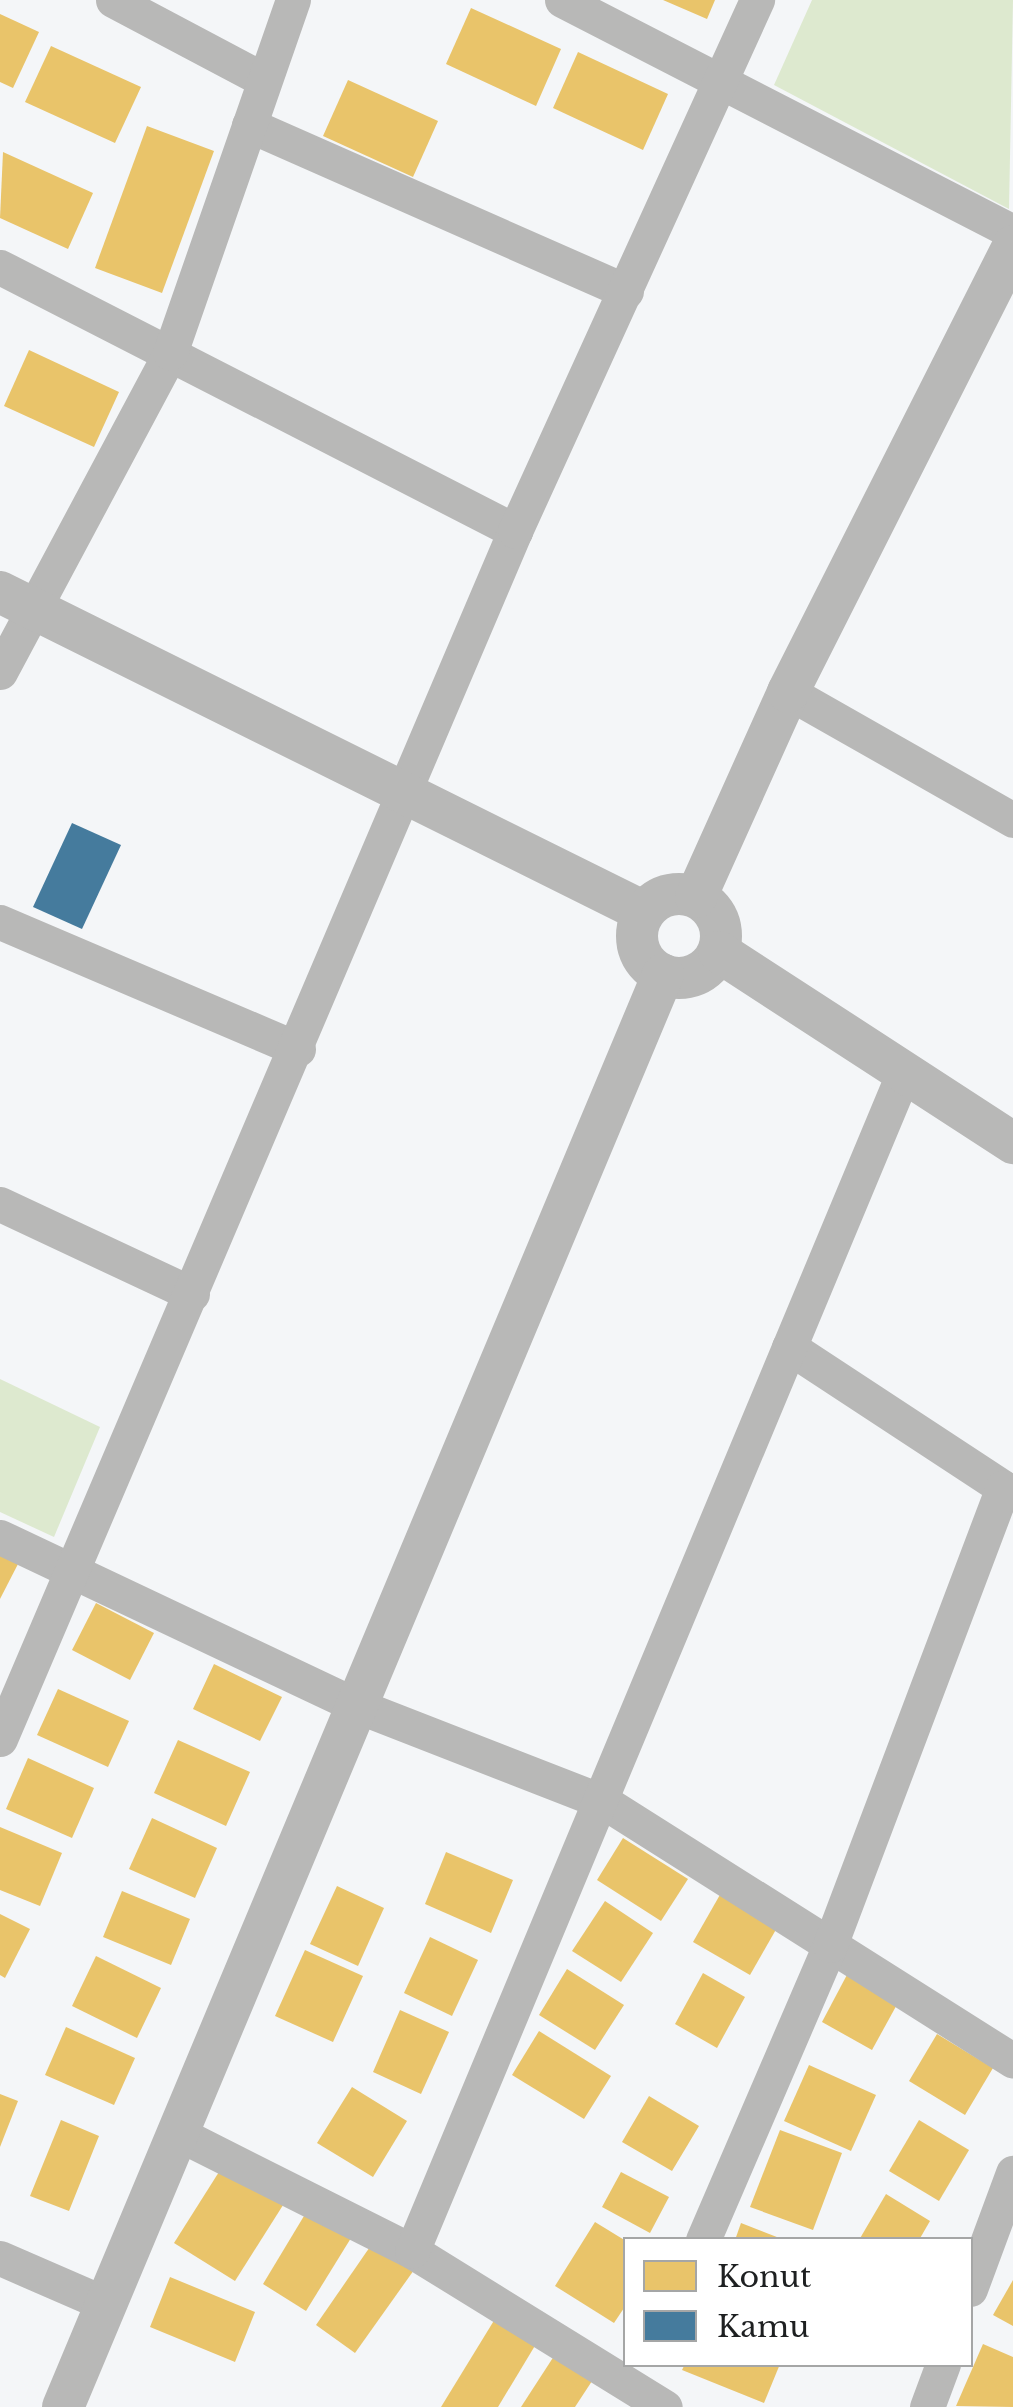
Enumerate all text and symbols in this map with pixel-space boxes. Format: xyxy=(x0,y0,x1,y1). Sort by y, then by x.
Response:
legend xyxy=(623,2237,973,2367)
text: Konut xyxy=(717,2258,811,2295)
text: Kamu xyxy=(717,2308,809,2345)

